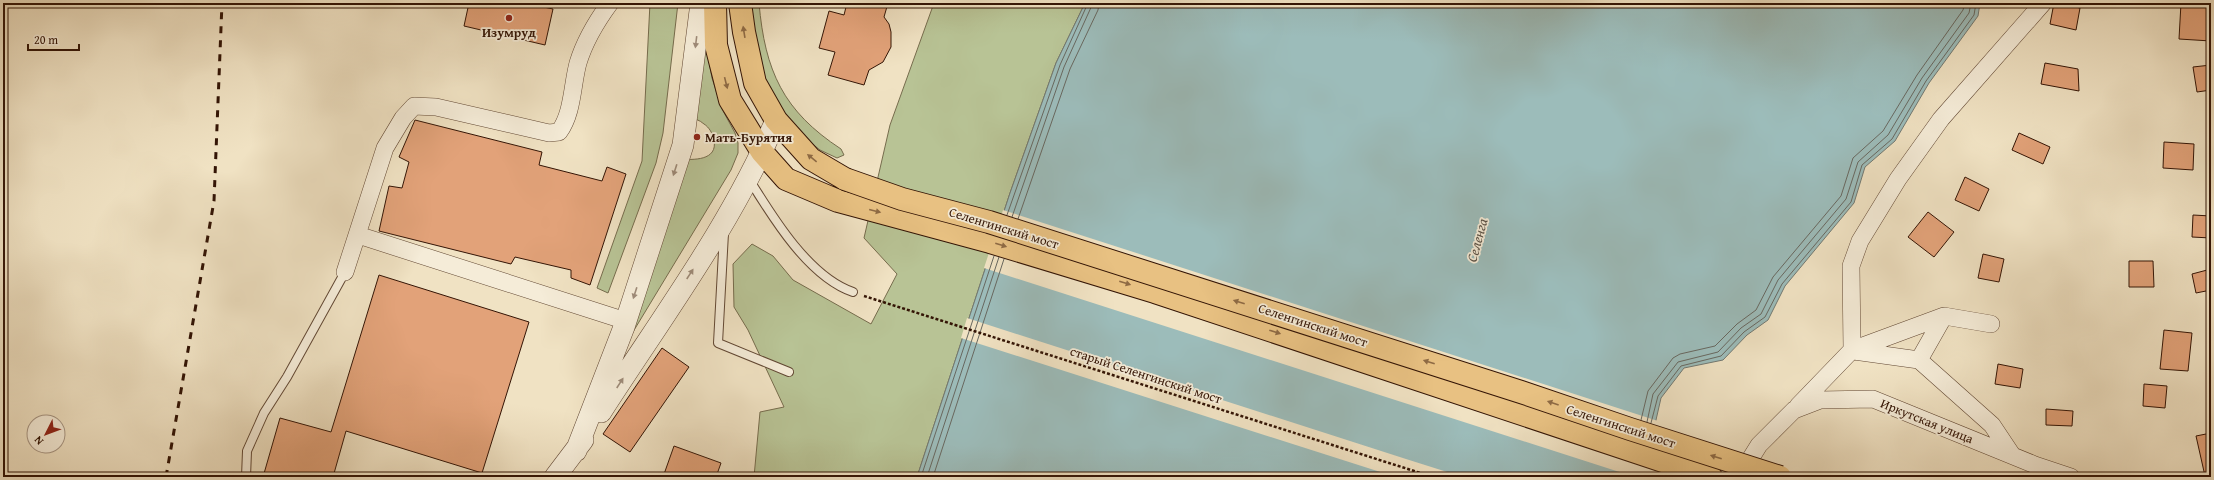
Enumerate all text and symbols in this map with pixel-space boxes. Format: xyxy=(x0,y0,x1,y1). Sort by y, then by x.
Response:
marker: Изумруд xyxy=(504,13,514,23)
place label: Изумруд xyxy=(482,23,536,42)
one-way arrow xyxy=(741,25,747,38)
scale bar xyxy=(28,26,79,52)
text: 20 m xyxy=(34,31,58,48)
one-way arrow xyxy=(693,36,699,48)
one-way arrow xyxy=(723,77,729,89)
place label: Мать-Бурятия xyxy=(705,128,792,147)
marker: Мать-Бурятия xyxy=(692,132,702,142)
one-way arrow xyxy=(807,154,817,163)
one-way arrow xyxy=(672,164,678,176)
street label: Селенгинский мост xyxy=(947,202,1062,254)
one-way arrow xyxy=(869,208,882,214)
water label: Селенга xyxy=(1462,216,1493,264)
one-way arrow xyxy=(995,242,1007,248)
one-way arrow xyxy=(687,268,694,280)
one-way arrow xyxy=(1120,280,1132,286)
one-way arrow xyxy=(632,288,638,300)
street label: Селенгинский мост xyxy=(1256,298,1371,352)
one-way arrow xyxy=(1232,299,1244,305)
one-way arrow xyxy=(1270,329,1282,335)
street label: старый Селенгинский мост xyxy=(1068,341,1225,409)
one-way arrow xyxy=(1423,359,1435,365)
one-way arrow xyxy=(616,377,623,389)
street label: Иркутская улица xyxy=(1878,394,1977,449)
one-way arrow xyxy=(1547,399,1559,405)
street label: Селенгинский мост xyxy=(1564,399,1679,453)
north arrow xyxy=(26,414,66,454)
text: N xyxy=(30,432,47,449)
one-way arrow xyxy=(1710,454,1722,460)

